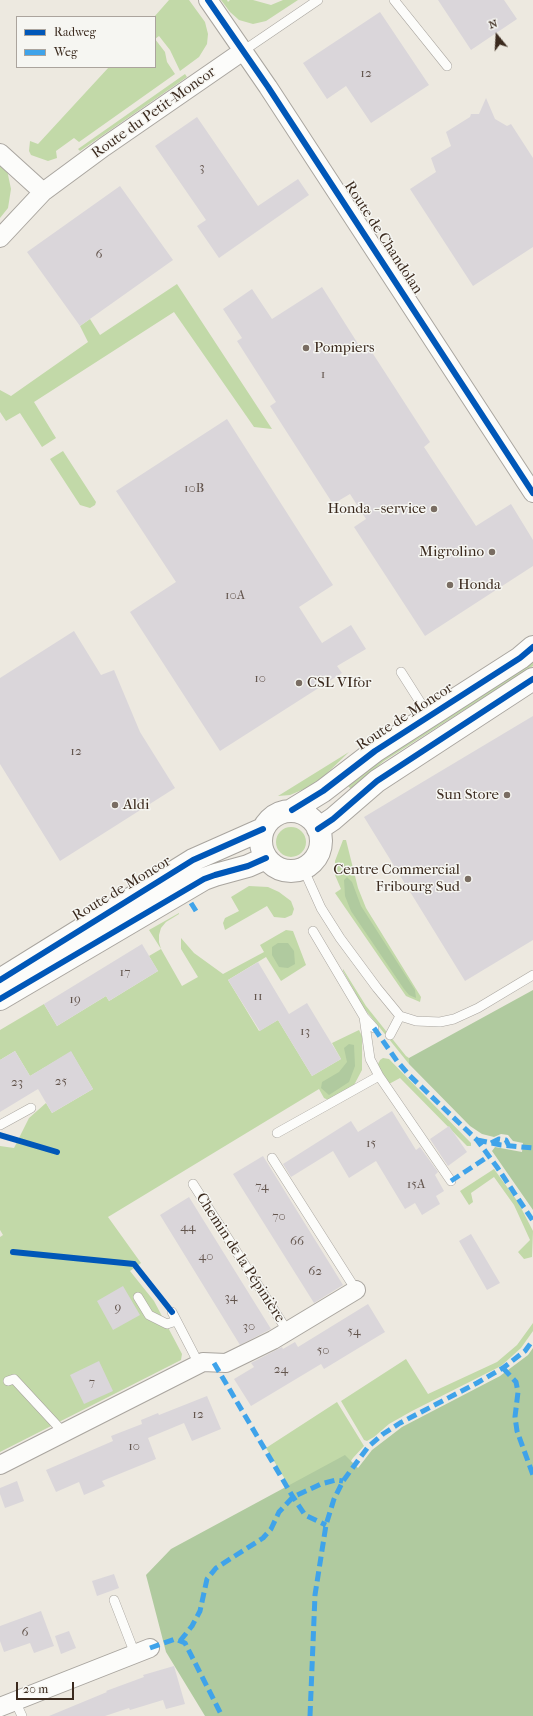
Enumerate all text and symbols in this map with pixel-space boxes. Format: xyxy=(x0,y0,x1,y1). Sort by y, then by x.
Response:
legend xyxy=(16,16,156,68)
north arrow xyxy=(477,16,517,56)
text: N xyxy=(487,17,499,32)
text: Radweg xyxy=(54,25,96,39)
text: Weg xyxy=(54,45,77,59)
street label: Route du Petit-Moncor xyxy=(88,63,220,163)
house number: 12 xyxy=(360,66,372,82)
house number: 3 xyxy=(199,160,205,176)
street label: Route de Chandolan xyxy=(340,178,426,298)
house number: 6 xyxy=(95,247,103,263)
place label: Pompiers xyxy=(314,339,374,357)
marker: Pompiers xyxy=(301,343,311,353)
house number: 1 xyxy=(321,367,325,383)
house number: 10B xyxy=(184,481,204,497)
place label: Honda - service xyxy=(328,500,426,518)
marker: Honda - service xyxy=(429,504,439,514)
place label: Migrolino xyxy=(419,543,484,561)
marker: Migrolino xyxy=(487,547,497,557)
place label: Honda xyxy=(458,576,501,594)
marker: Honda xyxy=(445,580,455,590)
house number: 10A xyxy=(225,588,245,604)
house number: 10 xyxy=(254,671,266,687)
place label: CSL VIfor xyxy=(307,674,371,692)
marker: CSL VIfor xyxy=(294,678,304,688)
street label: Route de Moncor xyxy=(353,679,457,755)
house number: 12 xyxy=(70,744,82,760)
place label: Sun Store xyxy=(437,786,499,804)
marker: Sun Store xyxy=(502,790,512,800)
place label: Aldi xyxy=(123,796,149,814)
marker: Aldi xyxy=(110,800,120,810)
street label: Route de Moncor xyxy=(70,853,174,925)
place label: Centre Commercial Fribourg Sud xyxy=(333,861,460,896)
marker: Centre Commercial Fribourg Sud xyxy=(463,874,473,884)
house number: 17 xyxy=(120,965,130,981)
house number: 11 xyxy=(253,989,263,1005)
house number: 19 xyxy=(69,992,81,1008)
house number: 13 xyxy=(300,1024,310,1040)
house number: 25 xyxy=(55,1074,67,1090)
house number: 23 xyxy=(11,1075,23,1091)
house number: 15 xyxy=(366,1136,376,1152)
house number: 15A xyxy=(407,1177,425,1193)
house number: 74 xyxy=(255,1179,269,1195)
street label: Chemin de la Pépinière xyxy=(191,1190,289,1326)
house number: 70 xyxy=(272,1209,286,1225)
house number: 44 xyxy=(180,1220,196,1236)
house number: 66 xyxy=(290,1234,304,1250)
house number: 40 xyxy=(199,1249,213,1265)
house number: 62 xyxy=(308,1264,322,1280)
house number: 34 xyxy=(224,1290,238,1306)
house number: 9 xyxy=(115,1300,121,1316)
house number: 30 xyxy=(243,1319,255,1335)
house number: 54 xyxy=(347,1324,361,1340)
house number: 50 xyxy=(317,1343,329,1359)
house number: 24 xyxy=(274,1362,288,1378)
house number: 7 xyxy=(89,1375,95,1391)
house number: 12 xyxy=(192,1407,204,1423)
house number: 10 xyxy=(128,1439,140,1455)
house number: 6 xyxy=(21,1625,29,1641)
scale bar xyxy=(18,1674,76,1700)
text: 20 m xyxy=(23,1682,48,1696)

